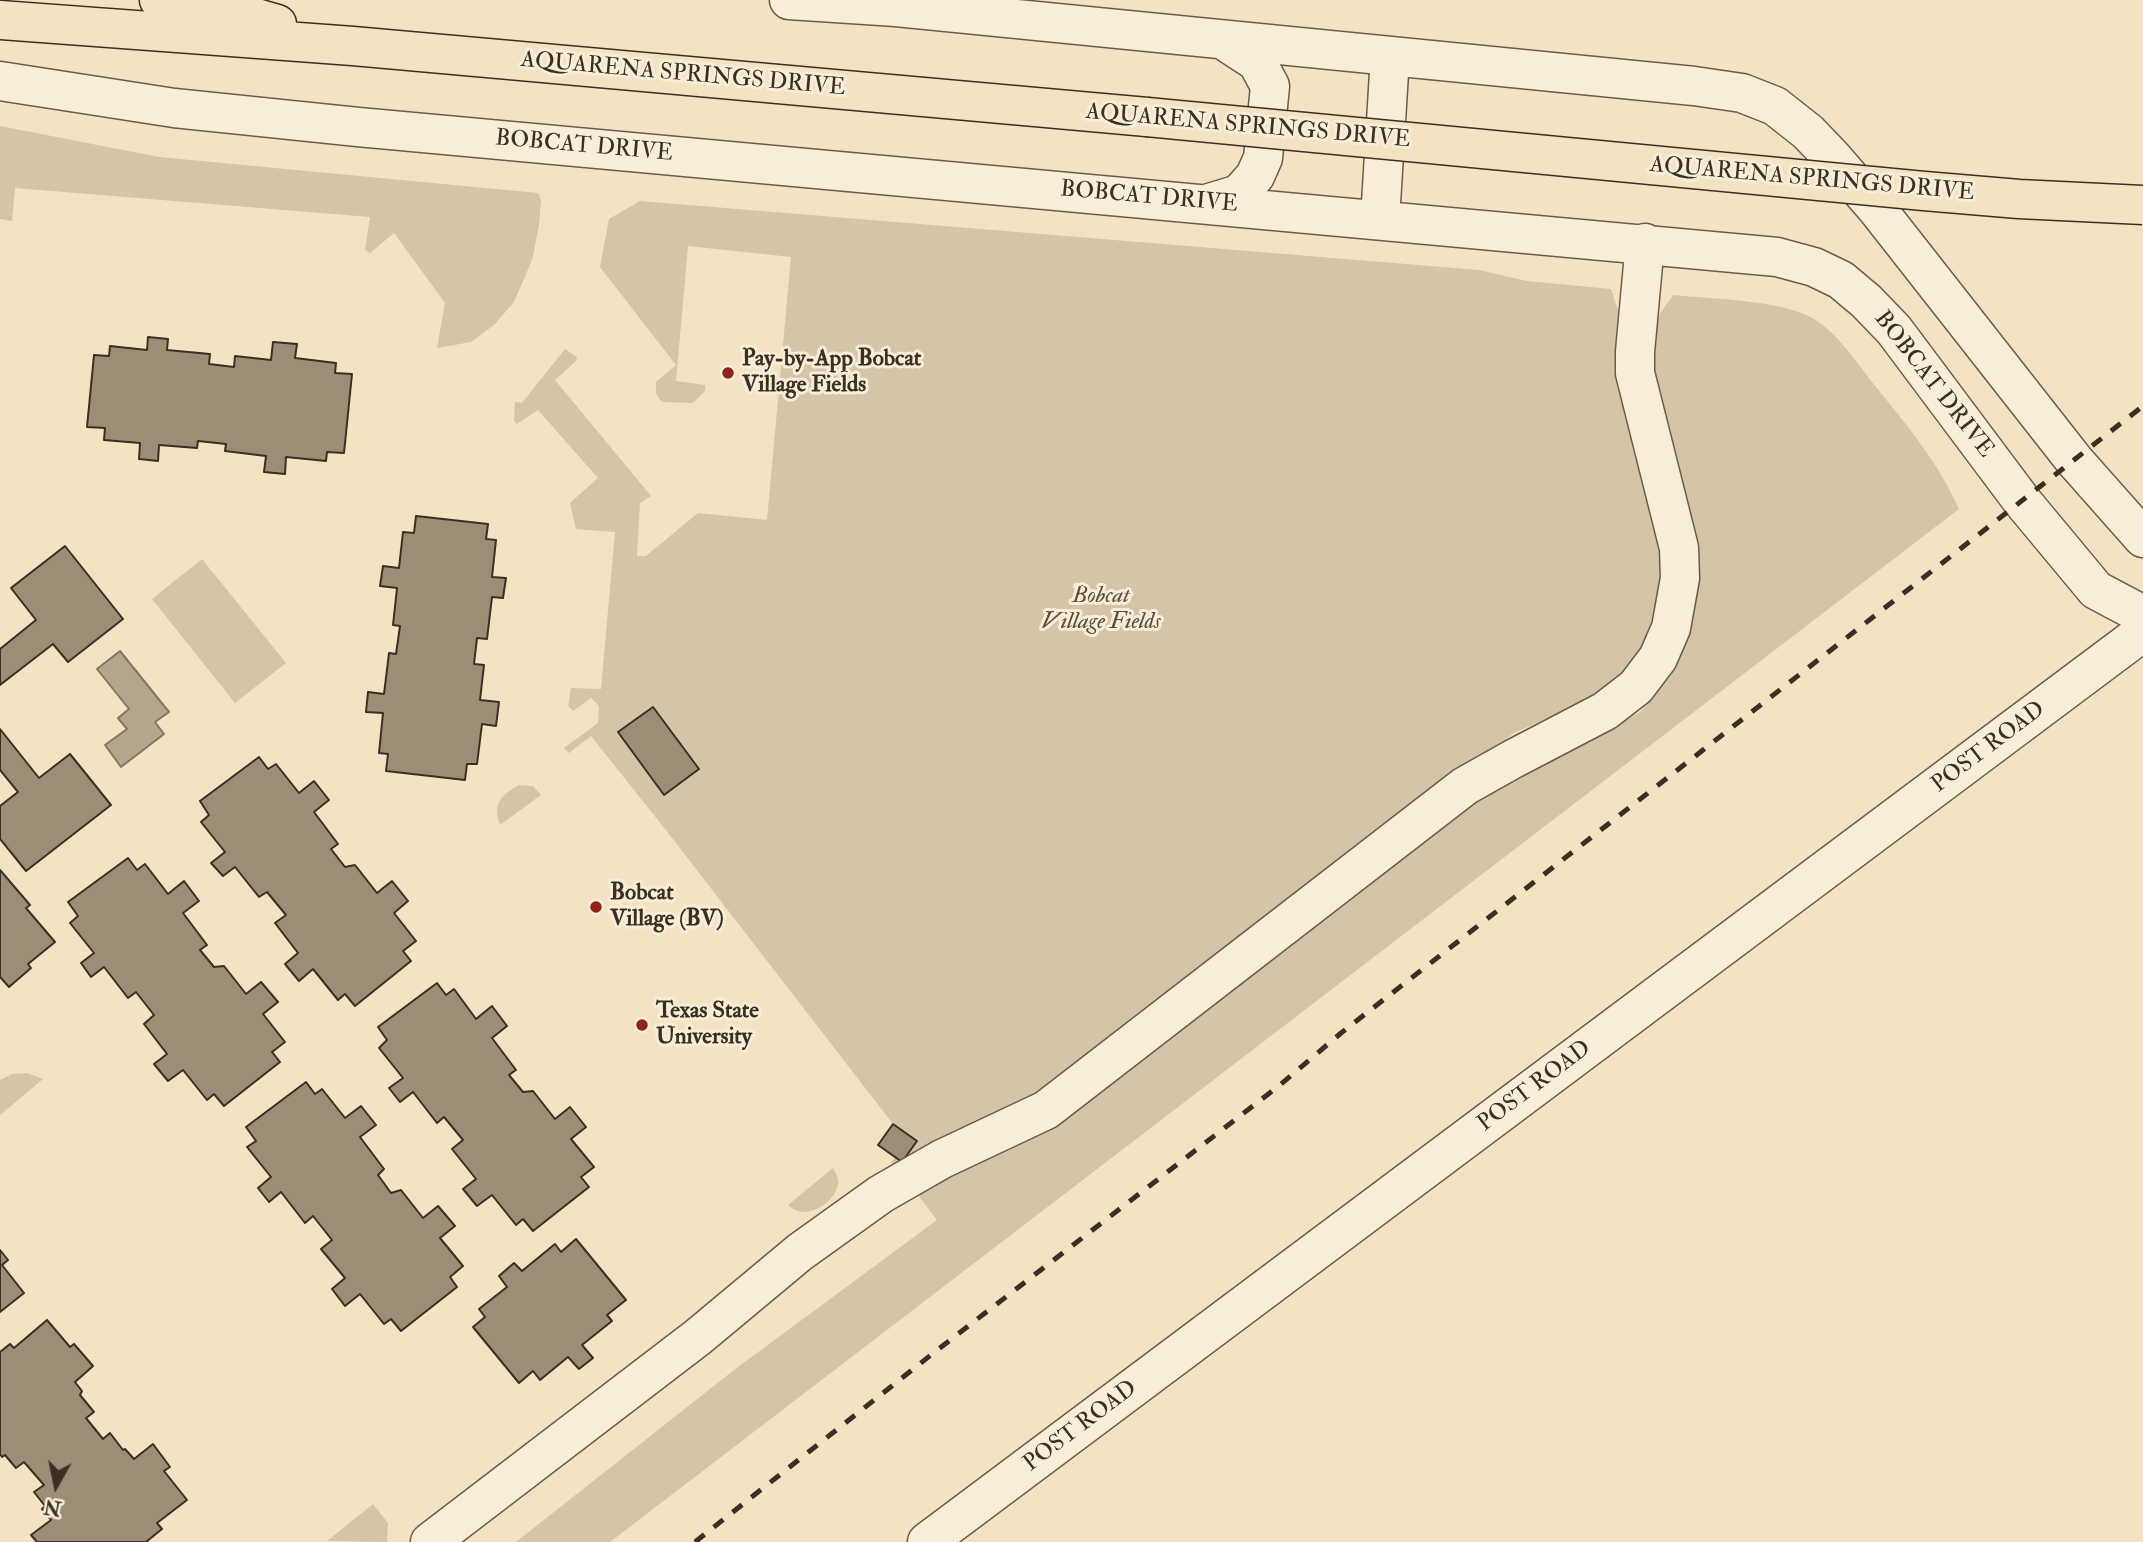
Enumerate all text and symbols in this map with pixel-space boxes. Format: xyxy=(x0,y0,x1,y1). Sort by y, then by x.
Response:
street label: AQUARENA SPRINGS DRIVE xyxy=(520,47,846,103)
street label: AQUARENA SPRINGS DRIVE xyxy=(1085,99,1411,155)
street label: BOBCAT DRIVE xyxy=(494,125,674,169)
street label: AQUARENA SPRINGS DRIVE xyxy=(1649,152,1975,208)
street label: BOBCAT DRIVE xyxy=(1059,176,1239,220)
street label: BOBCAT DRIVE xyxy=(1867,306,1999,464)
place label: Pay-by-App Bobcat Village Fields xyxy=(742,346,921,400)
marker: Pay-by-App Bobcat Village Fields xyxy=(720,365,736,381)
park label: Bobcat Village Fields xyxy=(1042,583,1160,637)
street label: POST ROAD xyxy=(1927,696,2051,800)
place label: Bobcat Village (BV) xyxy=(610,880,724,934)
marker: Bobcat Village (BV) xyxy=(588,899,604,915)
place label: Texas State University xyxy=(656,998,759,1052)
marker: Texas State University xyxy=(634,1017,650,1033)
street label: POST ROAD xyxy=(1473,1035,1597,1139)
street label: POST ROAD xyxy=(1019,1375,1143,1479)
north arrow xyxy=(21,1451,91,1521)
text: N xyxy=(42,1494,63,1520)

